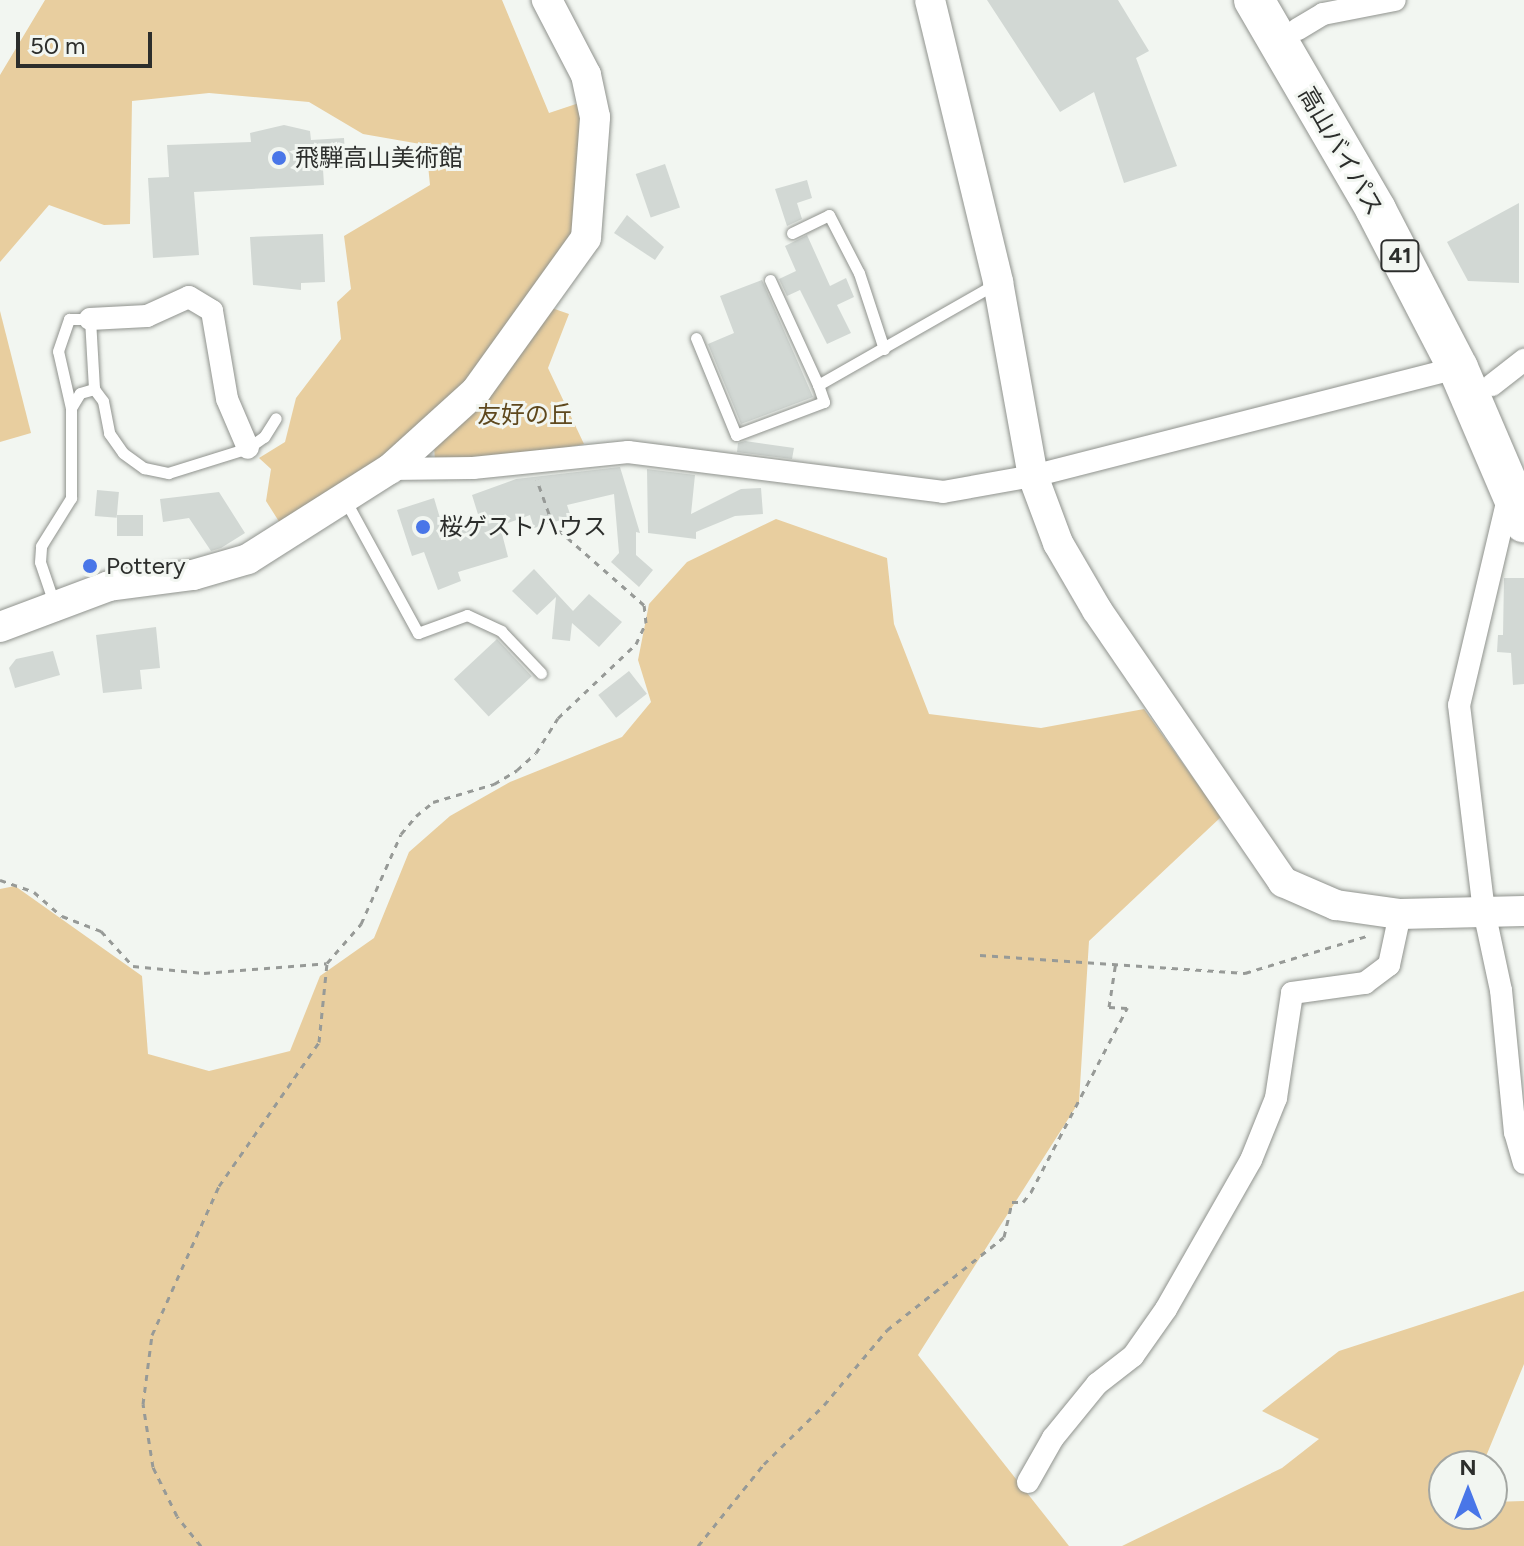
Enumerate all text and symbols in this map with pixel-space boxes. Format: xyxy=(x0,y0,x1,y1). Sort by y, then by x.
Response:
scale bar xyxy=(20,16,156,66)
text: 50 m xyxy=(30,31,86,60)
street label: 高山バイパス xyxy=(1293,81,1389,221)
place label: 飛騨高山美術館 xyxy=(295,144,463,172)
marker: 飛騨高山美術館 xyxy=(270,149,288,167)
road number: 41 xyxy=(1380,238,1420,274)
park label: 友好の丘 xyxy=(477,401,573,429)
place label: 桜ゲストハウス xyxy=(439,513,607,541)
marker: 桜ゲストハウス xyxy=(414,518,432,536)
place label: Pottery xyxy=(106,552,185,580)
marker: Pottery xyxy=(81,557,99,575)
north arrow xyxy=(1428,1450,1508,1530)
text: N xyxy=(1459,1454,1477,1481)

